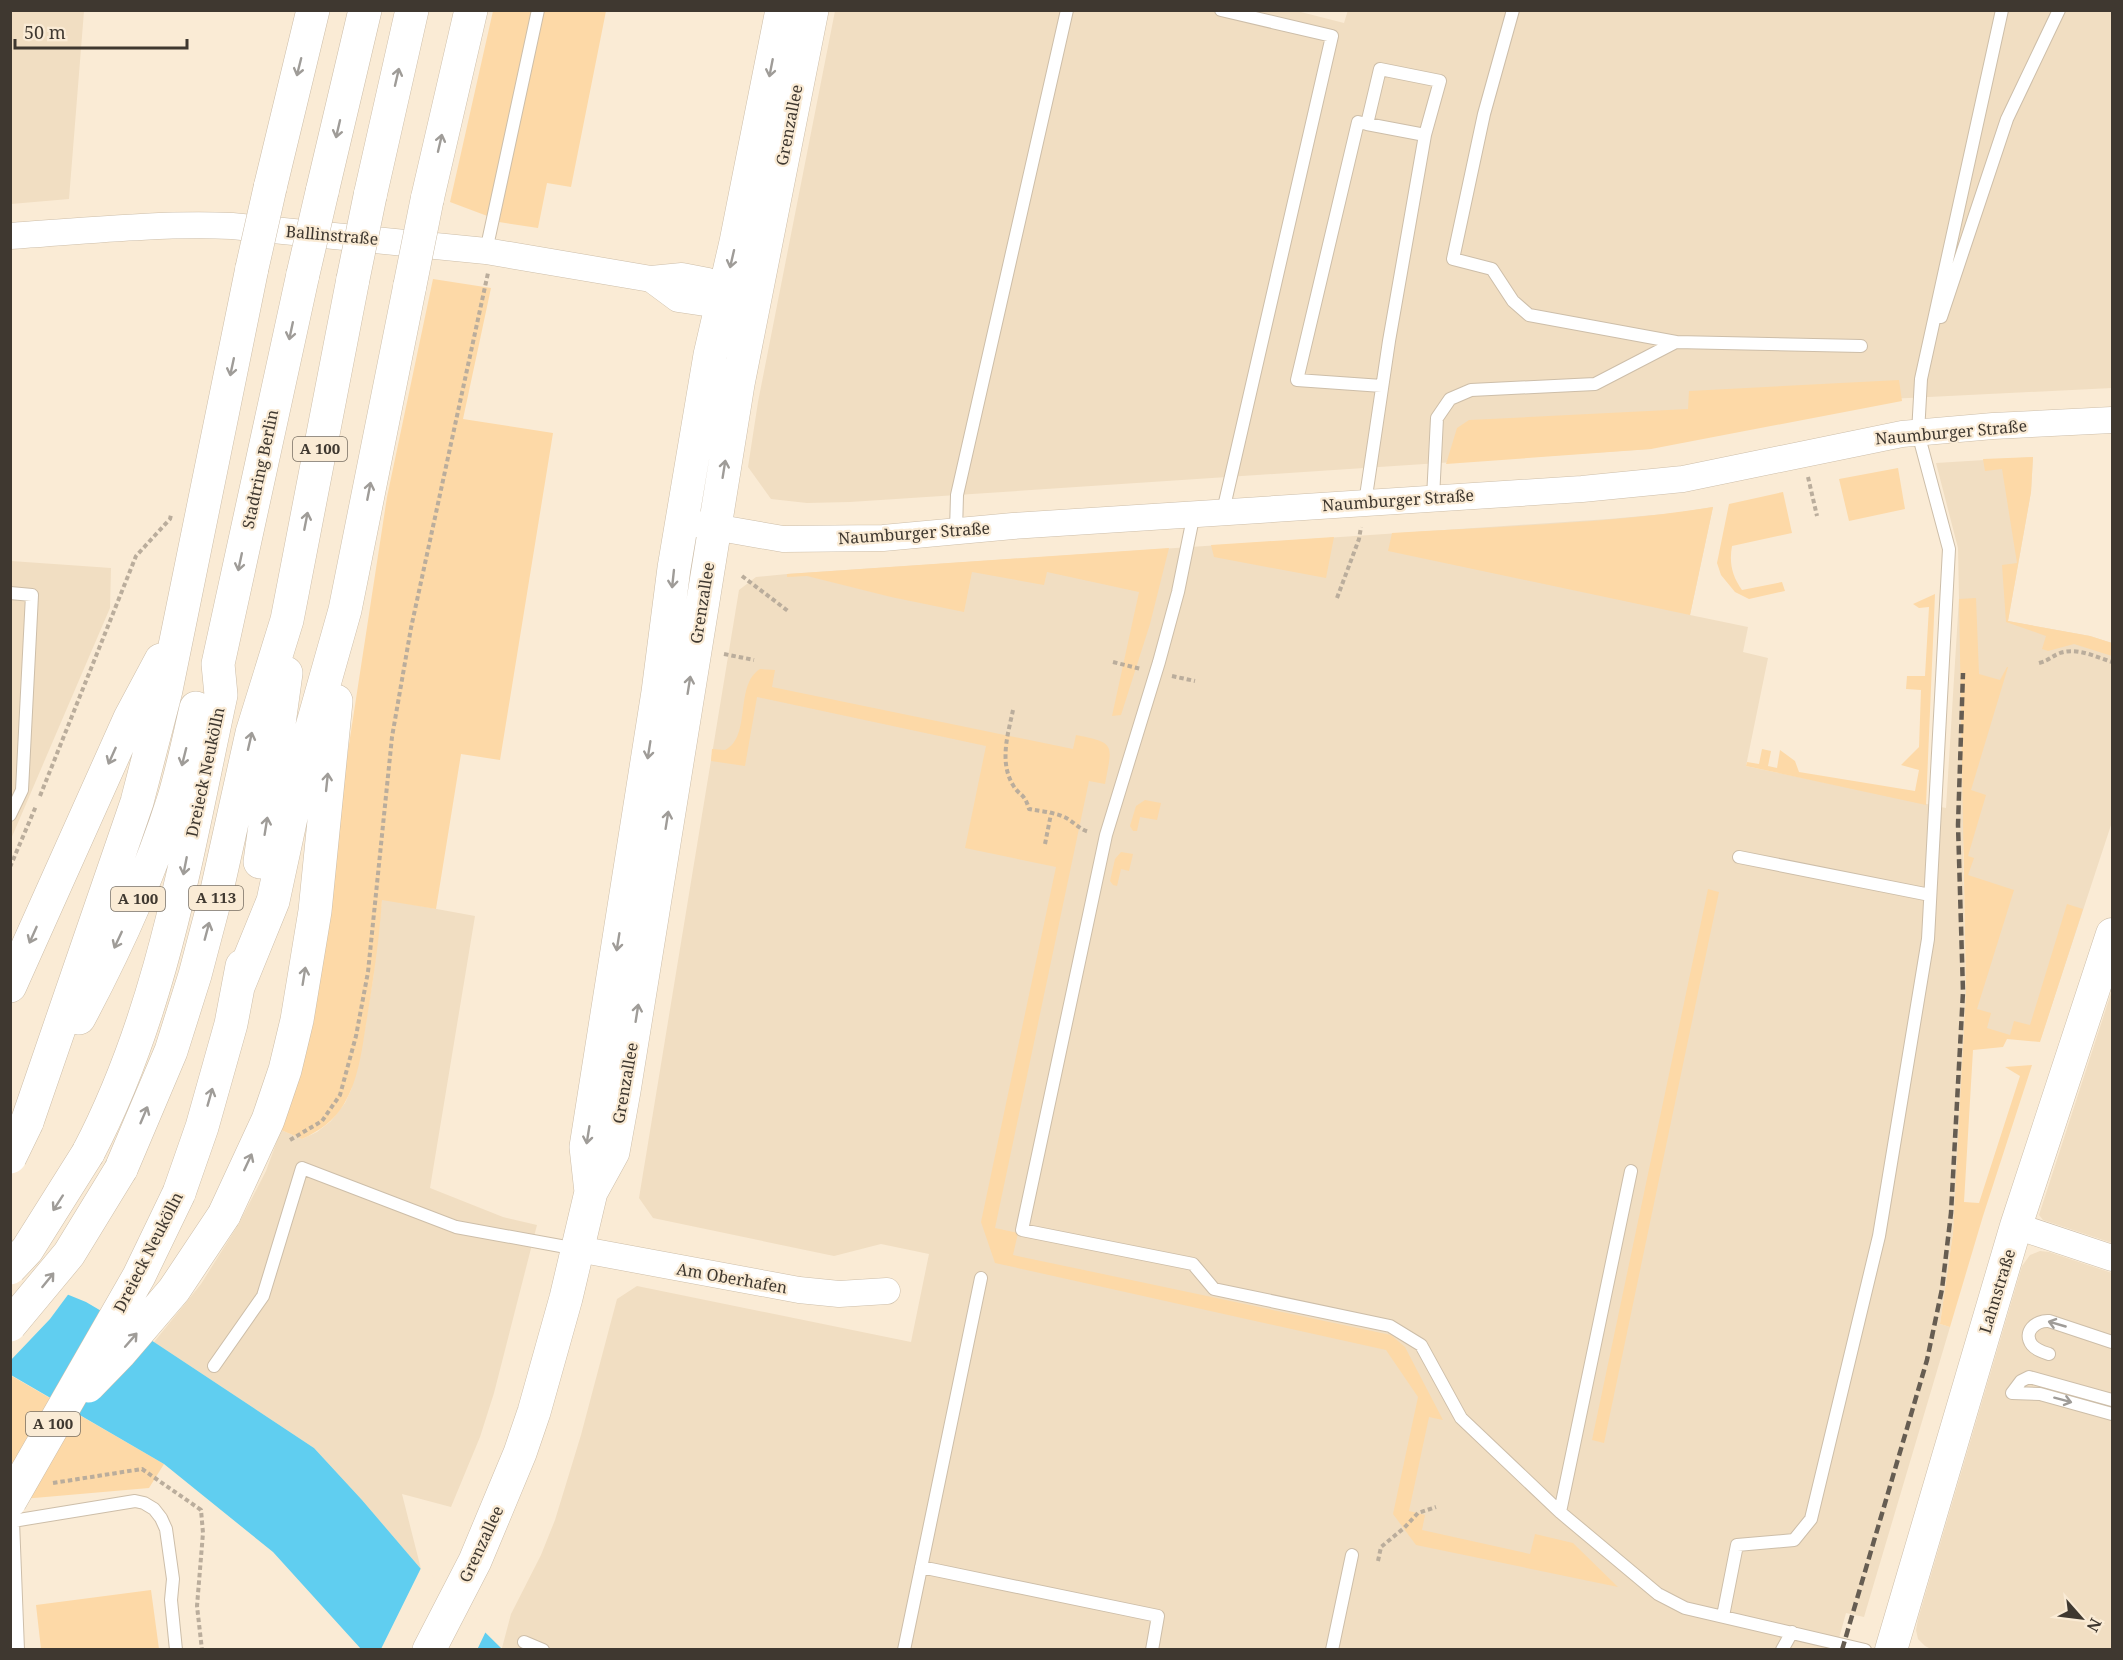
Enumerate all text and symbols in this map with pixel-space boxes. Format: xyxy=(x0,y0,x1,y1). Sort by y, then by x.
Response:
scale bar xyxy=(15,12,188,50)
text: 50 m xyxy=(24,20,66,44)
one-way arrow xyxy=(293,58,305,77)
one-way arrow xyxy=(765,58,776,77)
one-way arrow xyxy=(391,68,403,87)
street label: Grenzallee xyxy=(770,83,808,167)
one-way arrow xyxy=(332,119,343,138)
one-way arrow xyxy=(435,134,447,153)
street label: Ballinstraße xyxy=(285,220,379,250)
one-way arrow xyxy=(725,249,737,268)
one-way arrow xyxy=(285,320,296,340)
one-way arrow xyxy=(226,356,237,376)
street label: Stadtring Berlin xyxy=(237,407,283,531)
street label: Naumburger Straße xyxy=(1874,414,2028,450)
road number: A 100 xyxy=(293,437,347,461)
one-way arrow xyxy=(718,460,729,480)
one-way arrow xyxy=(364,482,375,501)
street label: Naumburger Straße xyxy=(1321,484,1475,516)
one-way arrow xyxy=(301,512,312,531)
street label: Naumburger Straße xyxy=(837,517,991,549)
one-way arrow xyxy=(234,552,245,571)
street label: Grenzallee xyxy=(685,561,719,645)
one-way arrow xyxy=(667,568,678,588)
one-way arrow xyxy=(683,675,694,695)
street label: Dreieck Neukölln xyxy=(180,705,230,839)
one-way arrow xyxy=(245,732,257,751)
one-way arrow xyxy=(643,739,654,759)
one-way arrow xyxy=(106,747,118,765)
one-way arrow xyxy=(177,747,189,766)
one-way arrow xyxy=(322,773,333,793)
one-way arrow xyxy=(662,811,673,830)
one-way arrow xyxy=(260,817,271,837)
one-way arrow xyxy=(179,855,190,875)
road number: A 113 xyxy=(189,886,243,910)
road number: A 100 xyxy=(111,887,165,911)
one-way arrow xyxy=(201,922,213,941)
one-way arrow xyxy=(27,925,39,943)
one-way arrow xyxy=(112,931,124,949)
one-way arrow xyxy=(613,932,624,952)
one-way arrow xyxy=(299,966,310,986)
one-way arrow xyxy=(631,1003,642,1023)
street label: Grenzallee xyxy=(607,1041,643,1125)
one-way arrow xyxy=(205,1088,216,1107)
one-way arrow xyxy=(139,1107,150,1125)
one-way arrow xyxy=(582,1124,593,1144)
one-way arrow xyxy=(243,1153,255,1171)
street label: Dreieck Neukölln xyxy=(108,1188,188,1316)
one-way arrow xyxy=(52,1194,65,1211)
street label: Lahnstraße xyxy=(1974,1246,2020,1336)
street label: Am Oberhafen xyxy=(675,1257,789,1299)
one-way arrow xyxy=(41,1273,55,1288)
one-way arrow xyxy=(2048,1318,2067,1329)
one-way arrow xyxy=(125,1332,138,1348)
one-way arrow xyxy=(2053,1395,2072,1406)
road number: A 100 xyxy=(26,1412,80,1436)
street label: Grenzallee xyxy=(454,1502,508,1586)
north arrow xyxy=(2051,1588,2111,1648)
text: N xyxy=(2081,1614,2107,1636)

